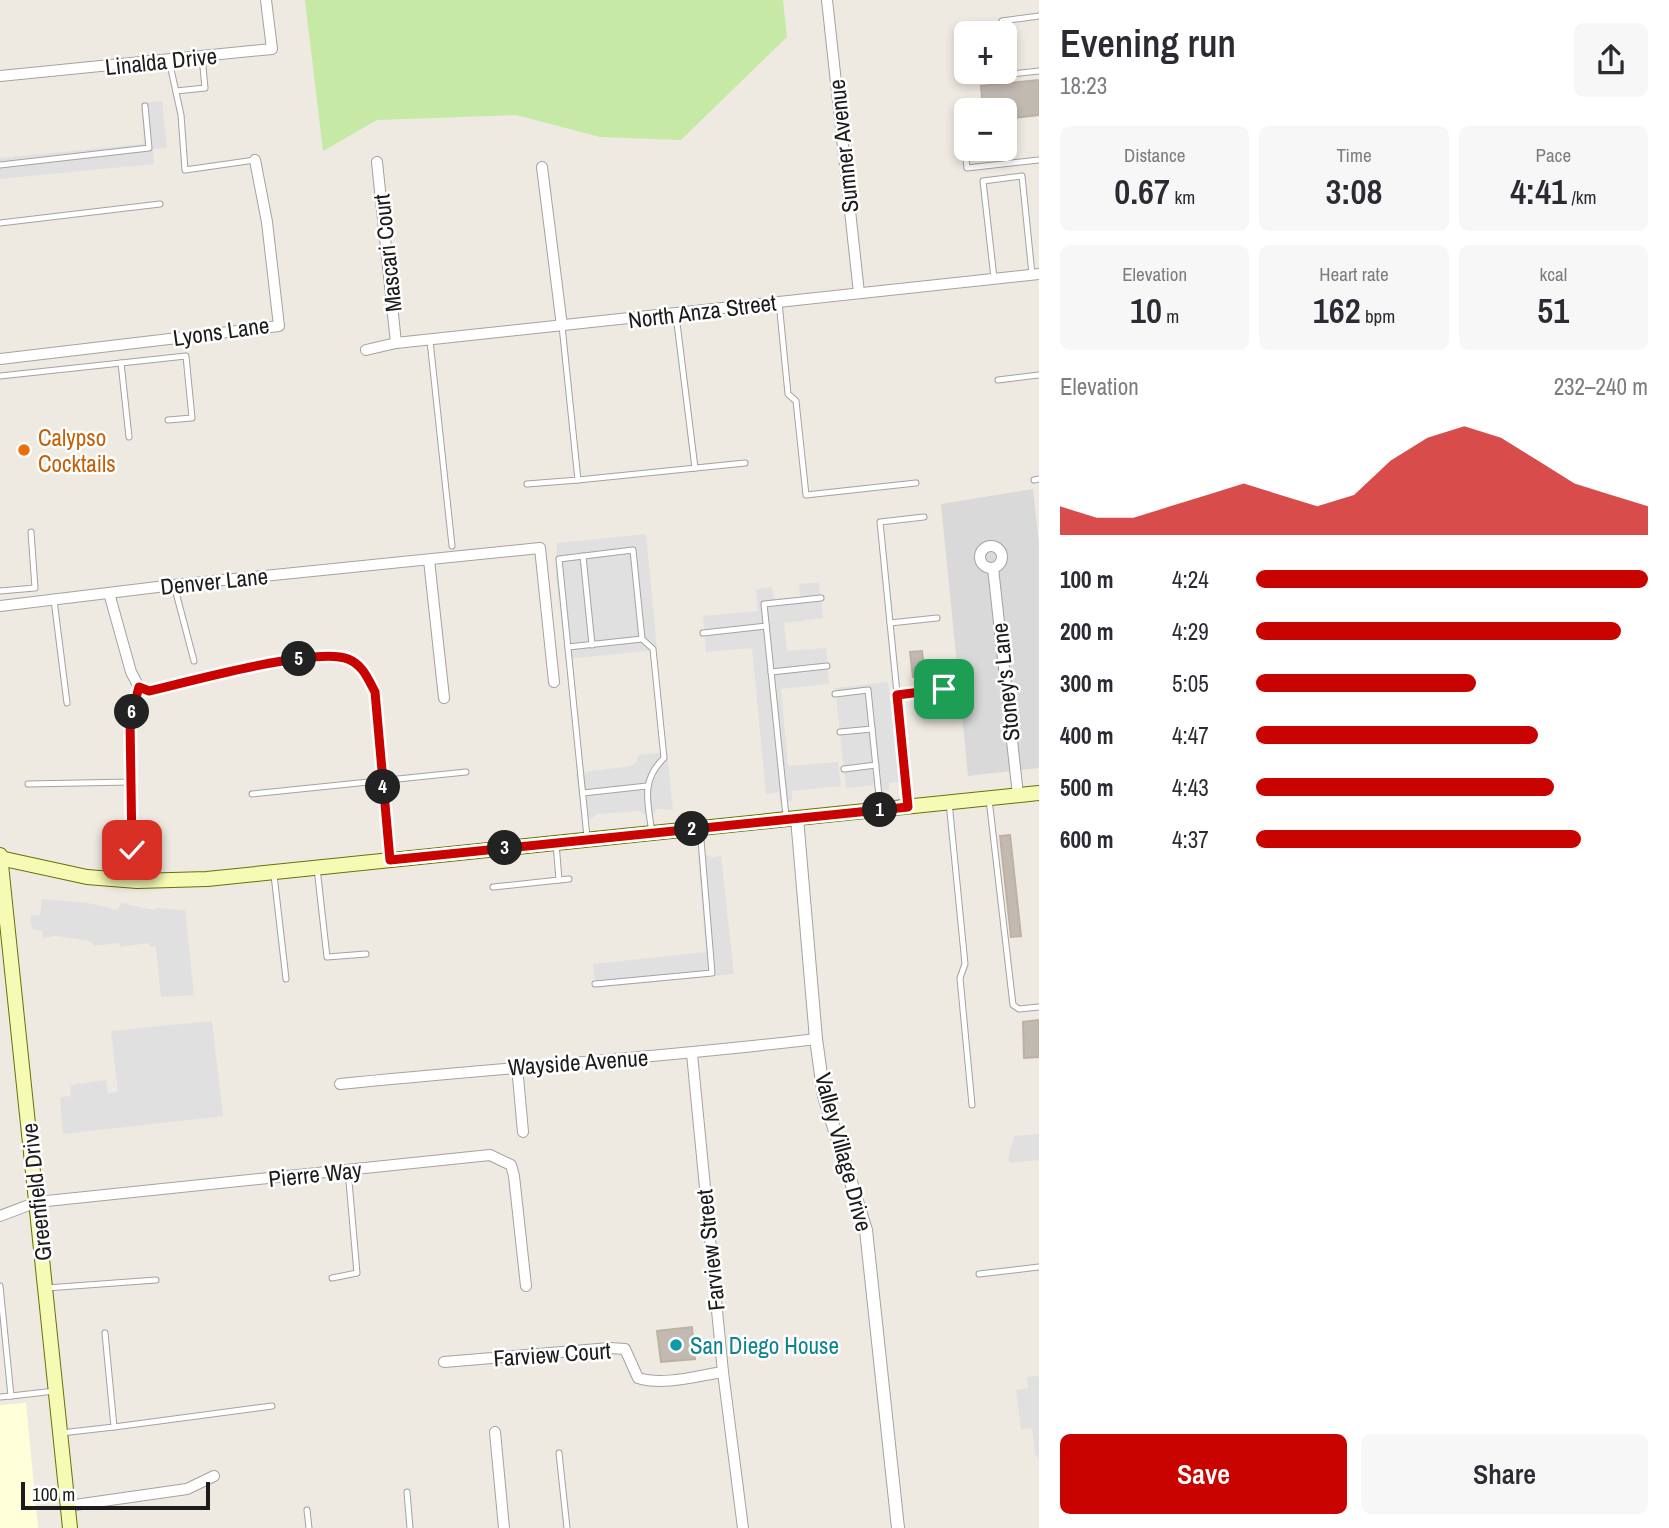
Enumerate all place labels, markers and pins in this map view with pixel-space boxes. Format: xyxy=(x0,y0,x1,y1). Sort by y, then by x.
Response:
place label: Calypso Cocktails xyxy=(38,422,116,479)
marker: Calypso Cocktails xyxy=(16,442,32,458)
pin: 5 xyxy=(282,642,316,676)
pin xyxy=(914,659,974,719)
pin: 6 xyxy=(114,694,150,730)
pin: 4 xyxy=(366,770,400,804)
pin: 1 xyxy=(862,792,898,828)
pin: 2 xyxy=(674,812,710,846)
pin xyxy=(102,820,162,880)
pin: 3 xyxy=(488,830,522,866)
place label: San Diego House xyxy=(690,1330,839,1361)
marker: San Diego House xyxy=(668,1337,684,1353)

